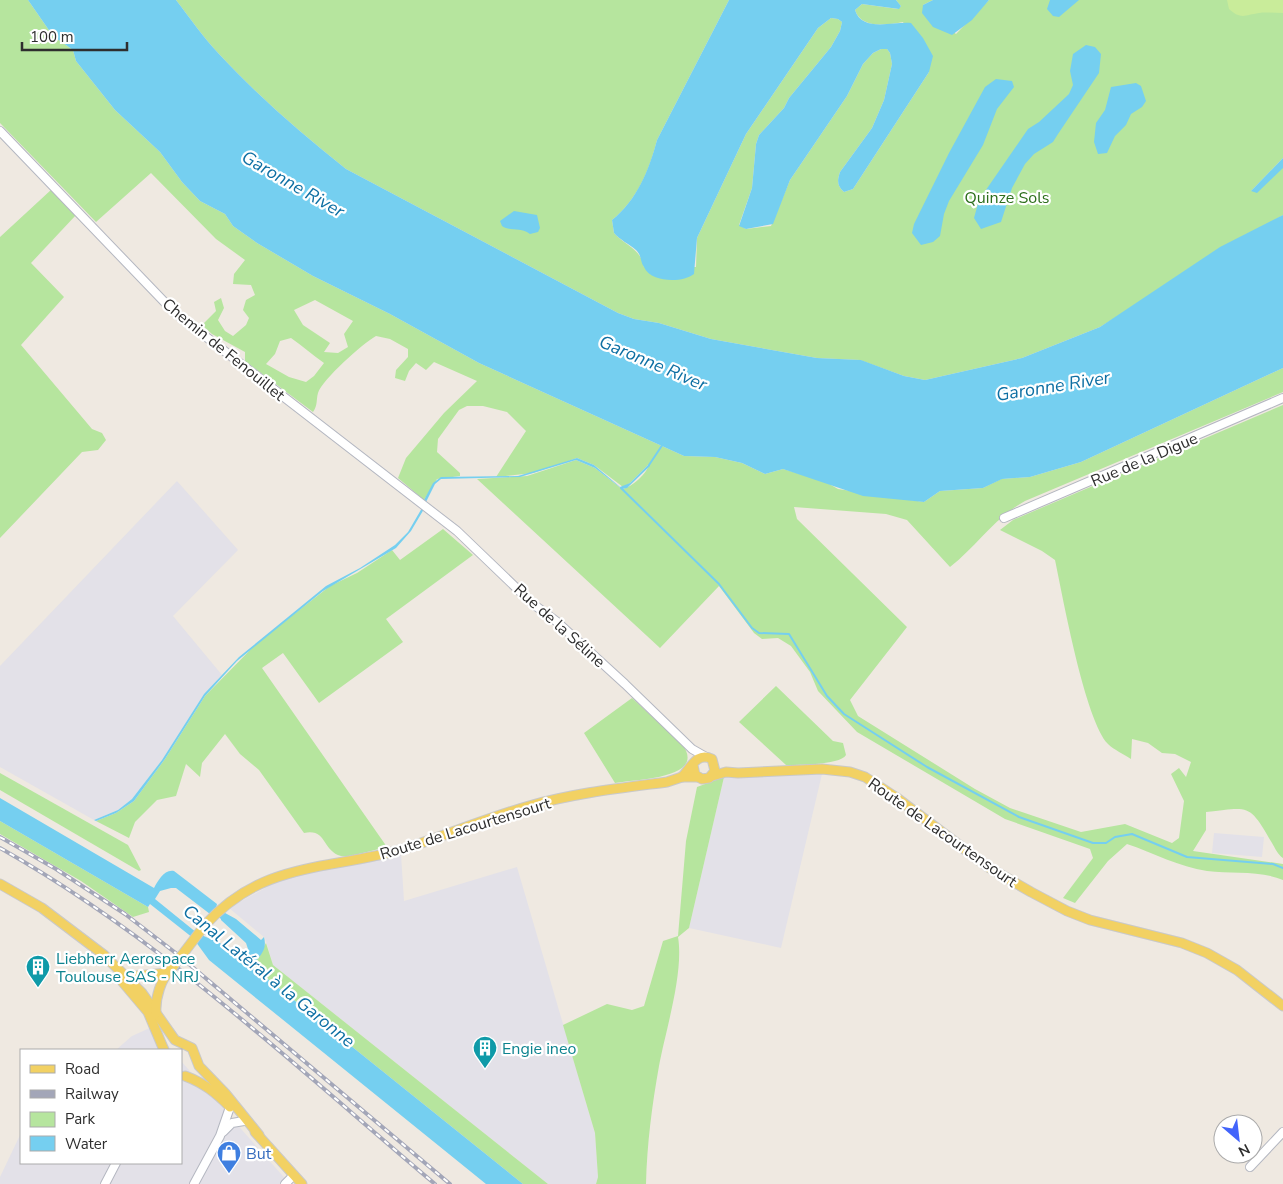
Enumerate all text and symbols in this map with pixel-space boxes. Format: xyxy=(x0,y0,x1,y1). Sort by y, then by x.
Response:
scale bar xyxy=(22,20,128,52)
text: 100 m xyxy=(30,27,74,47)
water label: Garonne River xyxy=(237,145,349,223)
park label: Quinze Sols xyxy=(964,187,1050,209)
street label: Chemin de Fenouillet xyxy=(157,293,290,406)
water label: Garonne River xyxy=(595,329,711,397)
water label: Garonne River xyxy=(994,365,1112,407)
street label: Rue de la Digue xyxy=(1088,428,1201,492)
street label: Rue de la Séline xyxy=(509,579,610,673)
street label: Route de Lacourtensourt xyxy=(863,773,1022,893)
street label: Route de Lacourtensourt xyxy=(377,792,554,865)
water label: Canal Latéral à la Garonne xyxy=(178,899,360,1053)
place label: Liebherr Aerospace Toulouse SAS - NRJ xyxy=(56,948,199,988)
building icon: Liebherr Aerospace Toulouse SAS - NRJ xyxy=(25,954,51,988)
building icon: Engie ineo xyxy=(472,1035,498,1069)
place label: Engie ineo xyxy=(502,1038,576,1060)
legend xyxy=(20,1049,182,1164)
text: Road xyxy=(65,1059,100,1079)
text: Railway xyxy=(65,1084,119,1104)
text: Park xyxy=(65,1109,95,1129)
north arrow xyxy=(1213,1114,1263,1164)
text: Water xyxy=(65,1134,108,1154)
text: N xyxy=(1235,1139,1253,1161)
shop icon: But xyxy=(216,1140,242,1174)
place label: But xyxy=(246,1143,272,1165)

